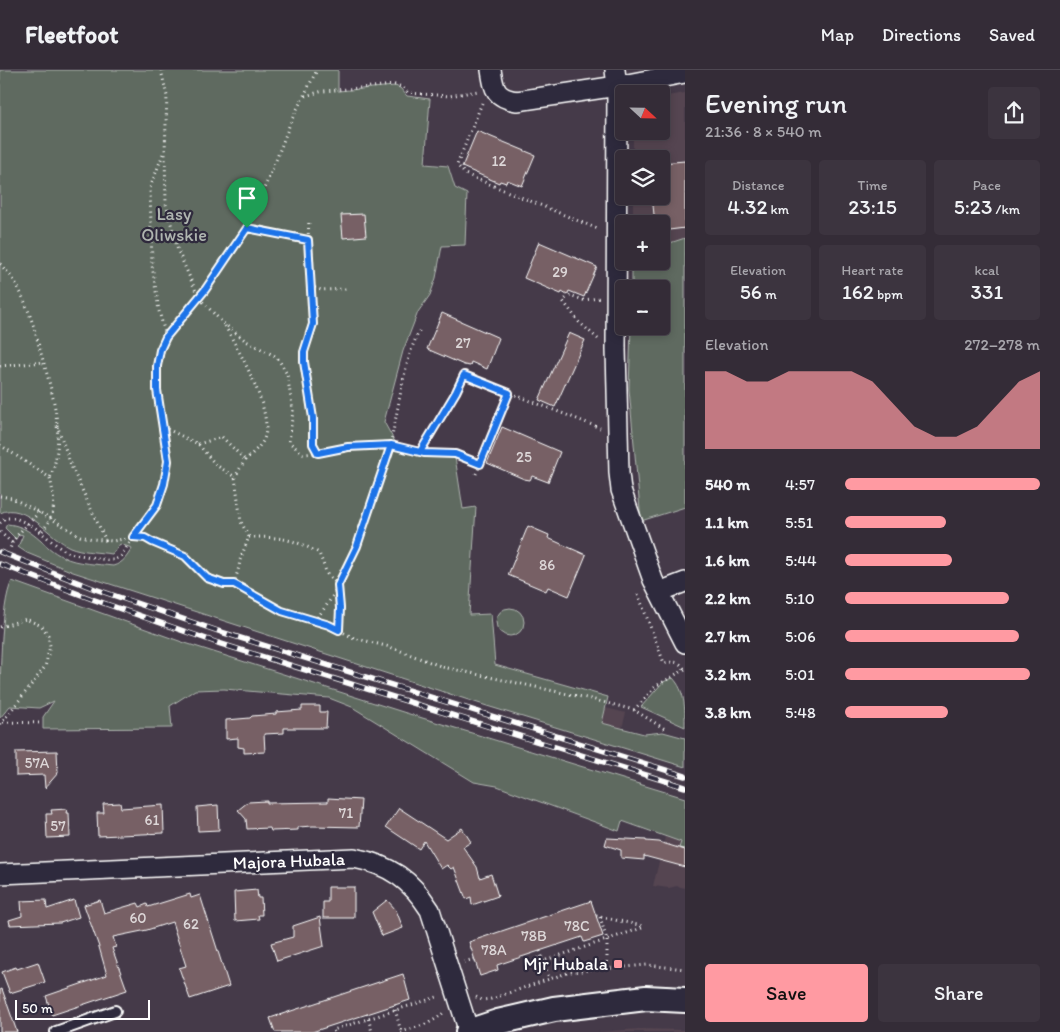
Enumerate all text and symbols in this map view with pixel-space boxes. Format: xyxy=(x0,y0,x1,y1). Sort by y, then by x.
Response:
text: Fleetfoot xyxy=(25,20,118,49)
text: Map xyxy=(821,24,854,46)
text: Directions xyxy=(882,24,961,46)
text: Saved xyxy=(989,24,1035,46)
north arrow xyxy=(615,85,670,140)
map controls xyxy=(615,85,670,335)
text: Evening run xyxy=(705,86,847,120)
button: share xyxy=(988,87,1040,139)
text: 21:36 · 8 × 540 m xyxy=(705,122,822,141)
button: layers xyxy=(615,150,670,205)
house number: 12 xyxy=(492,152,507,170)
pin xyxy=(226,177,268,228)
text: Distance xyxy=(732,177,784,194)
text: Time xyxy=(858,177,887,194)
text: Pace xyxy=(973,177,1001,194)
icon: arrive xyxy=(233,184,261,212)
text: 4.32 xyxy=(727,194,767,219)
text: 23:15 xyxy=(848,194,897,219)
text: 5:23 xyxy=(954,194,992,219)
text: km xyxy=(767,201,789,218)
text: /km xyxy=(992,201,1020,218)
park label: Lasy Oliwskie xyxy=(141,203,207,246)
button: + xyxy=(615,215,670,270)
text: Elevation xyxy=(730,262,786,279)
text: Heart rate xyxy=(842,262,903,279)
text: kcal xyxy=(974,262,999,279)
house number: 29 xyxy=(552,263,568,281)
text: 56 xyxy=(740,279,762,304)
text: 162 xyxy=(842,279,874,304)
text: 331 xyxy=(971,279,1003,304)
button: − xyxy=(615,280,670,335)
text: m xyxy=(762,286,777,303)
text: bpm xyxy=(874,286,903,303)
house number: 27 xyxy=(455,334,471,352)
text: Elevation xyxy=(705,335,769,354)
text: 272–278 m xyxy=(964,335,1040,354)
house number: 25 xyxy=(516,448,532,466)
text: 540 m xyxy=(705,475,750,494)
text: 4:57 xyxy=(785,475,815,494)
text: 1.1 km xyxy=(705,513,749,532)
text: 5:51 xyxy=(785,513,813,532)
text: 1.6 km xyxy=(705,551,750,570)
text: 5:44 xyxy=(785,551,817,570)
house number: 86 xyxy=(539,556,555,574)
text: 2.2 km xyxy=(705,589,751,608)
text: 5:10 xyxy=(785,589,815,608)
text: 2.7 km xyxy=(705,627,750,646)
text: 5:06 xyxy=(785,627,816,646)
text: 3.2 km xyxy=(705,665,751,684)
text: 5:01 xyxy=(785,665,815,684)
text: 3.8 km xyxy=(705,703,751,722)
text: 5:48 xyxy=(785,703,816,722)
house number: 57A xyxy=(25,754,50,772)
house number: 71 xyxy=(339,804,353,822)
house number: 61 xyxy=(145,811,159,829)
house number: 57 xyxy=(50,817,66,835)
street label: Majora Hubala xyxy=(232,848,346,874)
house number: 60 xyxy=(129,909,147,927)
house number: 62 xyxy=(183,915,199,933)
house number: 78C xyxy=(564,917,590,935)
house number: 78B xyxy=(521,927,547,945)
house number: 78A xyxy=(481,941,507,959)
place label: Mjr Hubala xyxy=(523,953,609,975)
marker: Mjr Hubala xyxy=(612,958,624,970)
button: Save xyxy=(705,964,868,1022)
button: Share xyxy=(878,964,1040,1022)
scale bar xyxy=(15,997,150,1020)
text: 50 m xyxy=(22,1000,53,1017)

